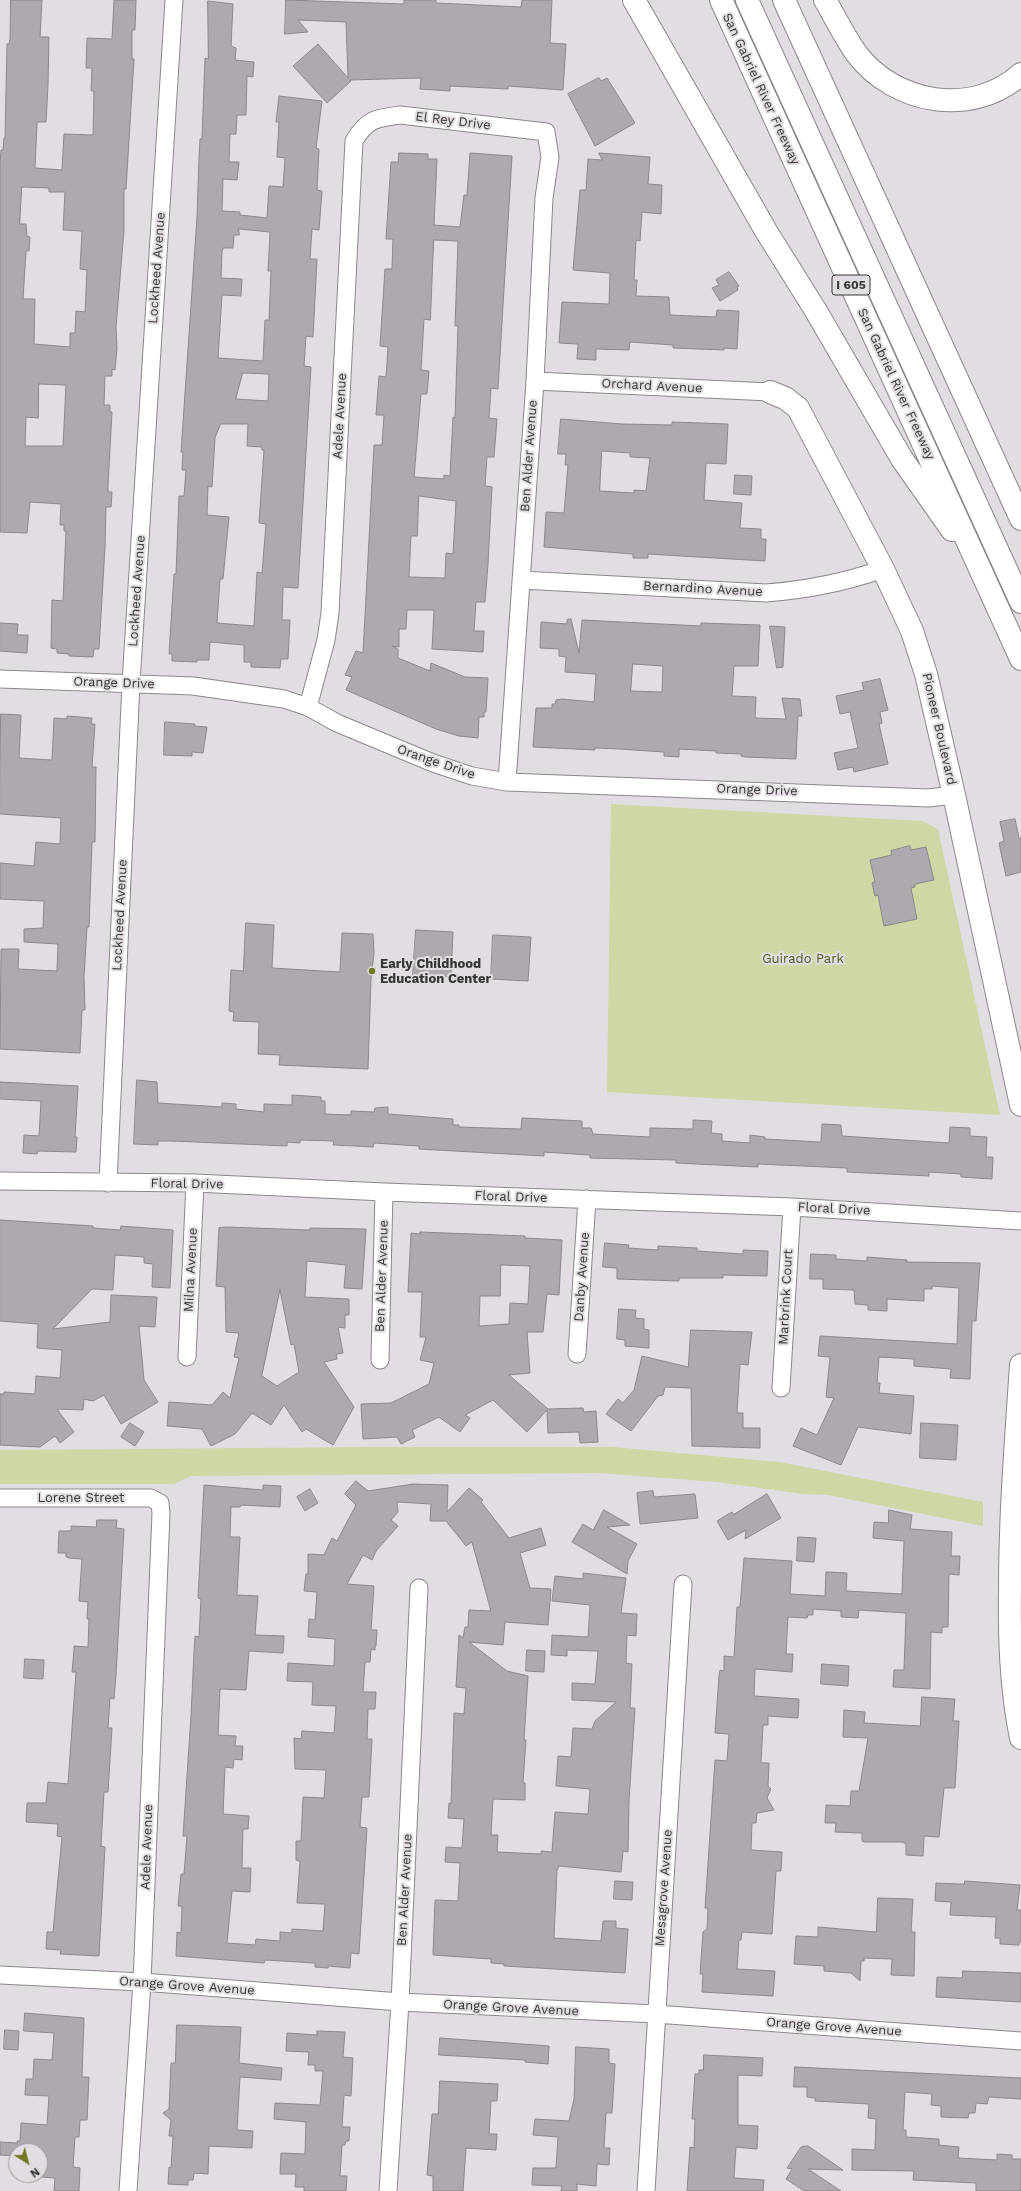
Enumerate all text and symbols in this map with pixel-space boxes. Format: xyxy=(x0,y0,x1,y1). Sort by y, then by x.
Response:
street label: San Gabriel River Freeway xyxy=(719,11,803,167)
street label: El Rey Drive xyxy=(414,109,492,133)
street label: Lockheed Avenue xyxy=(145,212,169,324)
road number: I 605 xyxy=(832,275,870,295)
street label: San Gabriel River Freeway xyxy=(854,306,938,462)
street label: Adele Avenue xyxy=(330,373,350,459)
street label: Orchard Avenue xyxy=(601,376,703,396)
street label: Ben Alder Avenue xyxy=(517,399,541,513)
street label: Lockheed Avenue xyxy=(125,535,149,647)
street label: Bernardino Avenue xyxy=(643,578,763,600)
street label: Pioneer Boulevard xyxy=(918,671,960,787)
street label: Orange Drive xyxy=(73,674,155,692)
street label: Orange Drive xyxy=(395,741,477,783)
street label: Orange Drive xyxy=(716,781,798,799)
street label: Lockheed Avenue xyxy=(109,859,131,971)
park label: Guirado Park xyxy=(762,951,844,967)
place label: Early Childhood Education Center xyxy=(380,956,491,987)
marker: Early Childhood Education Center xyxy=(367,966,377,976)
street label: Floral Drive xyxy=(150,1176,224,1192)
street label: Floral Drive xyxy=(474,1188,548,1206)
street label: Floral Drive xyxy=(797,1199,871,1219)
street label: Ben Alder Avenue xyxy=(372,1220,392,1332)
street label: Milna Avenue xyxy=(181,1227,201,1313)
street label: Danby Avenue xyxy=(571,1232,593,1322)
street label: Marbrink Court xyxy=(776,1249,796,1345)
street label: Lorene Street xyxy=(37,1490,125,1506)
street label: Adele Avenue xyxy=(138,1804,156,1890)
street label: Mesagrove Avenue xyxy=(652,1829,676,1947)
street label: Ben Alder Avenue xyxy=(394,1833,416,1947)
street label: Orange Grove Avenue xyxy=(119,1973,255,1999)
street label: Orange Grove Avenue xyxy=(443,1997,579,2019)
street label: Orange Grove Avenue xyxy=(766,2014,902,2040)
north arrow xyxy=(8,2143,48,2183)
text: N xyxy=(28,2165,42,2180)

